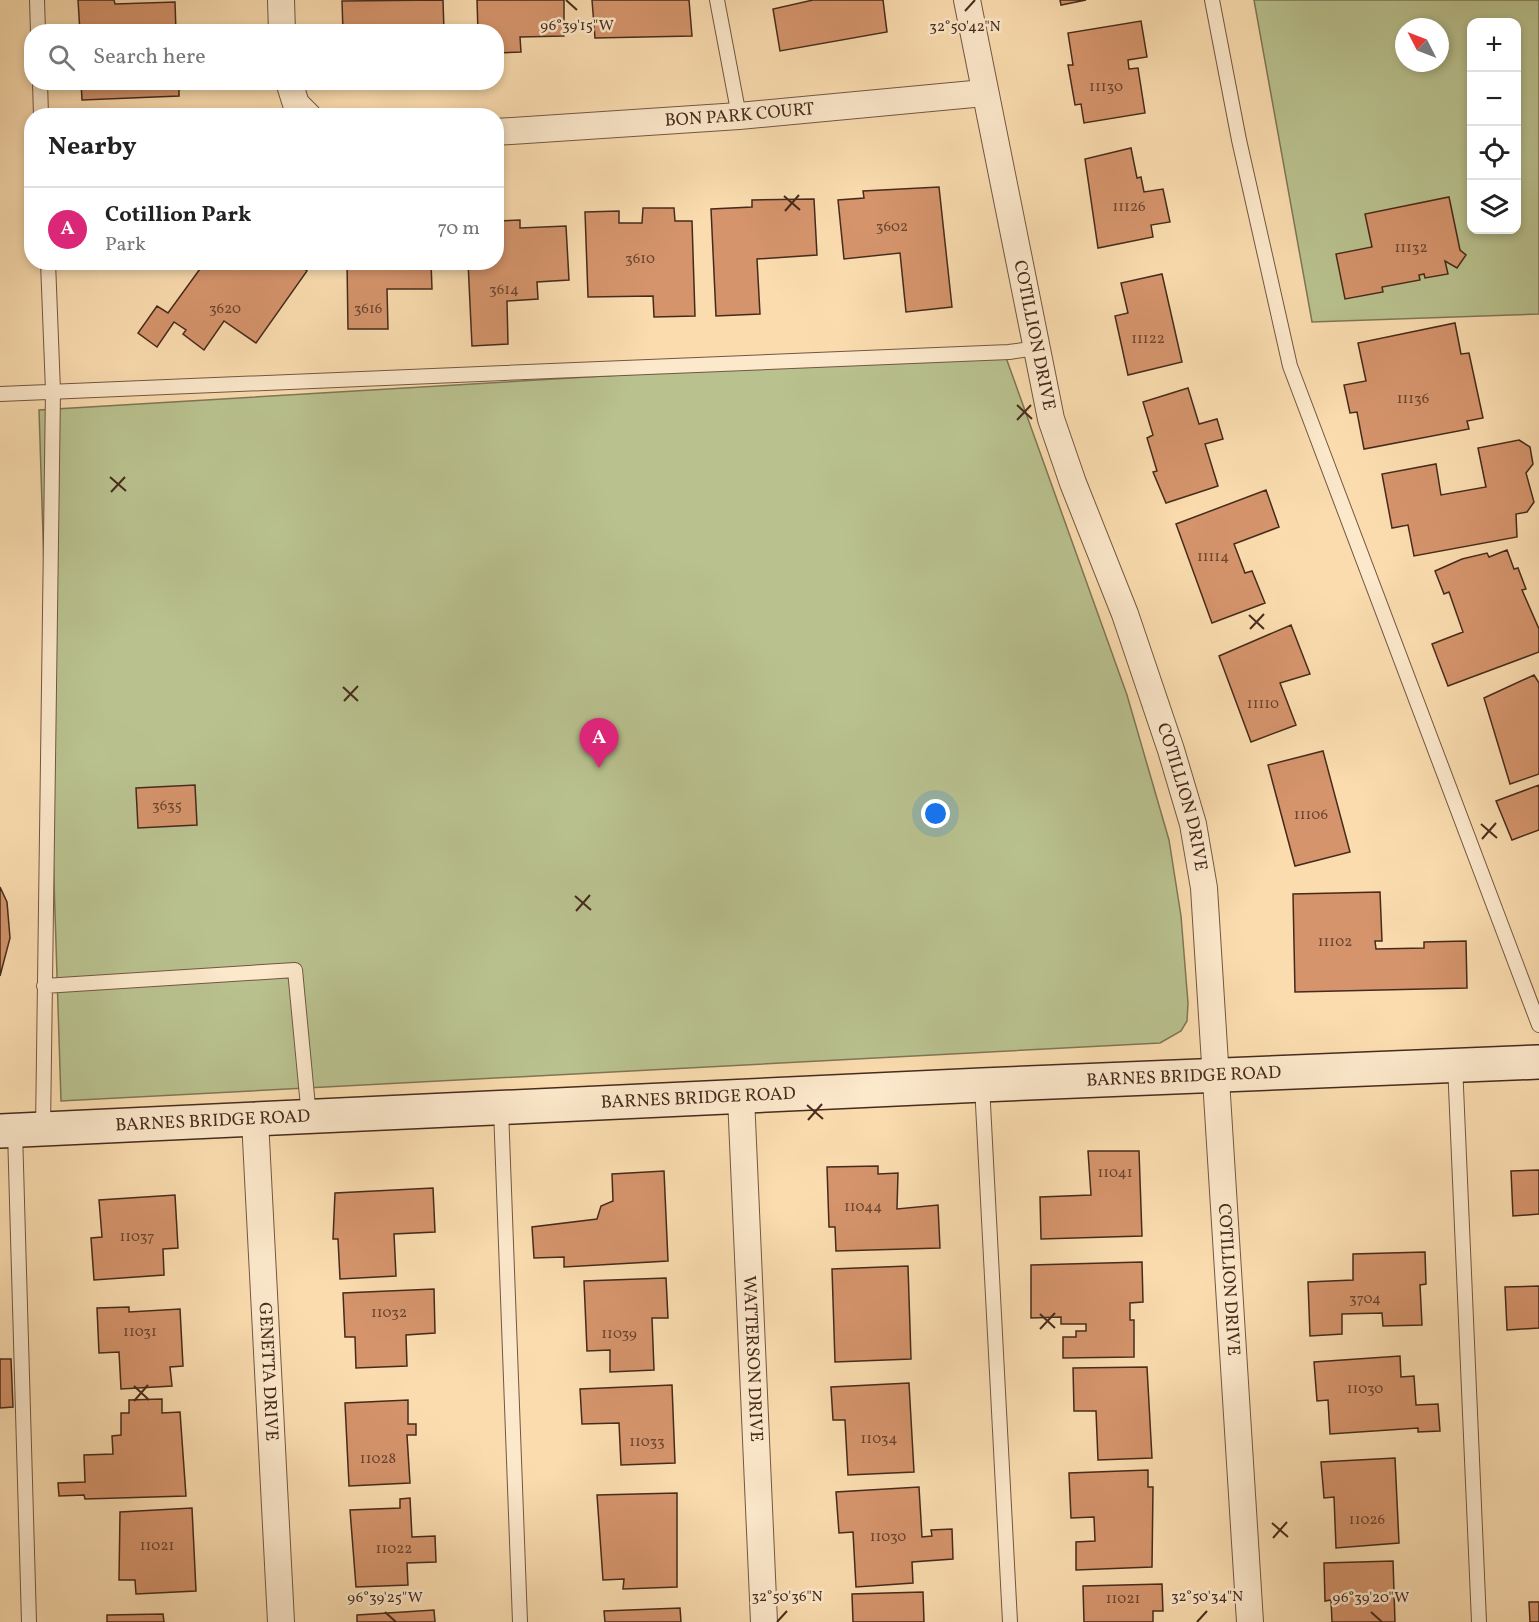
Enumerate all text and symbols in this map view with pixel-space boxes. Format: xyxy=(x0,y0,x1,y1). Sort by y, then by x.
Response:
text: 96°39'15"W xyxy=(540,16,614,37)
text: 32°50'42"N xyxy=(929,17,1001,38)
north arrow xyxy=(1395,18,1449,72)
map controls xyxy=(1467,18,1521,234)
button: + xyxy=(1467,18,1521,72)
search box xyxy=(24,24,504,90)
icon: search xyxy=(45,41,78,74)
text: Search here xyxy=(93,42,206,73)
button: − xyxy=(1467,72,1521,126)
house number: 11130 xyxy=(1089,77,1123,98)
street label: BON PARK COURT xyxy=(664,96,816,133)
button: locate xyxy=(1467,126,1521,180)
text: Nearby xyxy=(48,129,137,165)
button: layers xyxy=(1467,180,1521,234)
house number: 11126 xyxy=(1112,197,1146,218)
text: Cotillion Park xyxy=(105,200,251,231)
text: A xyxy=(60,215,75,243)
text: 70 m xyxy=(437,215,480,243)
house number: 3602 xyxy=(876,217,908,238)
text: Park xyxy=(105,231,146,259)
house number: 11132 xyxy=(1394,238,1428,259)
house number: 3610 xyxy=(625,249,655,270)
street label: COTILLION DRIVE xyxy=(1007,258,1062,413)
house number: 3614 xyxy=(489,280,519,301)
house number: 3620 xyxy=(209,299,241,320)
house number: 3616 xyxy=(354,299,382,320)
house number: 11122 xyxy=(1131,329,1165,350)
house number: 11136 xyxy=(1397,389,1429,410)
house number: 11114 xyxy=(1197,547,1229,568)
house number: 11110 xyxy=(1247,694,1279,715)
pin: A xyxy=(580,718,618,768)
street label: COTILLION DRIVE xyxy=(1150,720,1213,873)
house number: 3635 xyxy=(152,796,182,817)
your location xyxy=(921,799,950,828)
house number: 11106 xyxy=(1294,805,1328,826)
house number: 11102 xyxy=(1318,932,1352,953)
street label: BARNES BRIDGE ROAD xyxy=(1086,1060,1282,1093)
street label: BARNES BRIDGE ROAD xyxy=(600,1081,796,1115)
street label: BARNES BRIDGE ROAD xyxy=(115,1104,311,1138)
house number: 11041 xyxy=(1097,1163,1133,1184)
house number: 11044 xyxy=(844,1197,882,1218)
street label: COTILLION DRIVE xyxy=(1211,1203,1246,1357)
house number: 11037 xyxy=(119,1227,155,1248)
street label: WATTERSON DRIVE xyxy=(736,1275,769,1443)
house number: 3704 xyxy=(1349,1289,1381,1310)
street label: GENETTA DRIVE xyxy=(252,1302,284,1442)
house number: 11032 xyxy=(371,1303,407,1324)
house number: 11031 xyxy=(123,1322,157,1343)
house number: 11039 xyxy=(601,1324,637,1345)
house number: 11030 xyxy=(1347,1379,1383,1400)
house number: 11034 xyxy=(861,1429,897,1450)
house number: 11033 xyxy=(629,1432,665,1453)
house number: 11028 xyxy=(360,1449,396,1470)
house number: 11026 xyxy=(1349,1510,1385,1531)
house number: 11030 xyxy=(870,1527,906,1548)
house number: 11021 xyxy=(140,1536,174,1557)
house number: 11022 xyxy=(376,1539,412,1560)
text: 32°50'36"N xyxy=(751,1587,823,1608)
text: 32°50'34"N xyxy=(1171,1587,1243,1608)
text: 96°39'25"W xyxy=(347,1588,423,1609)
text: 96°39'20"W xyxy=(1333,1588,1409,1609)
house number: 11021 xyxy=(1106,1589,1140,1610)

